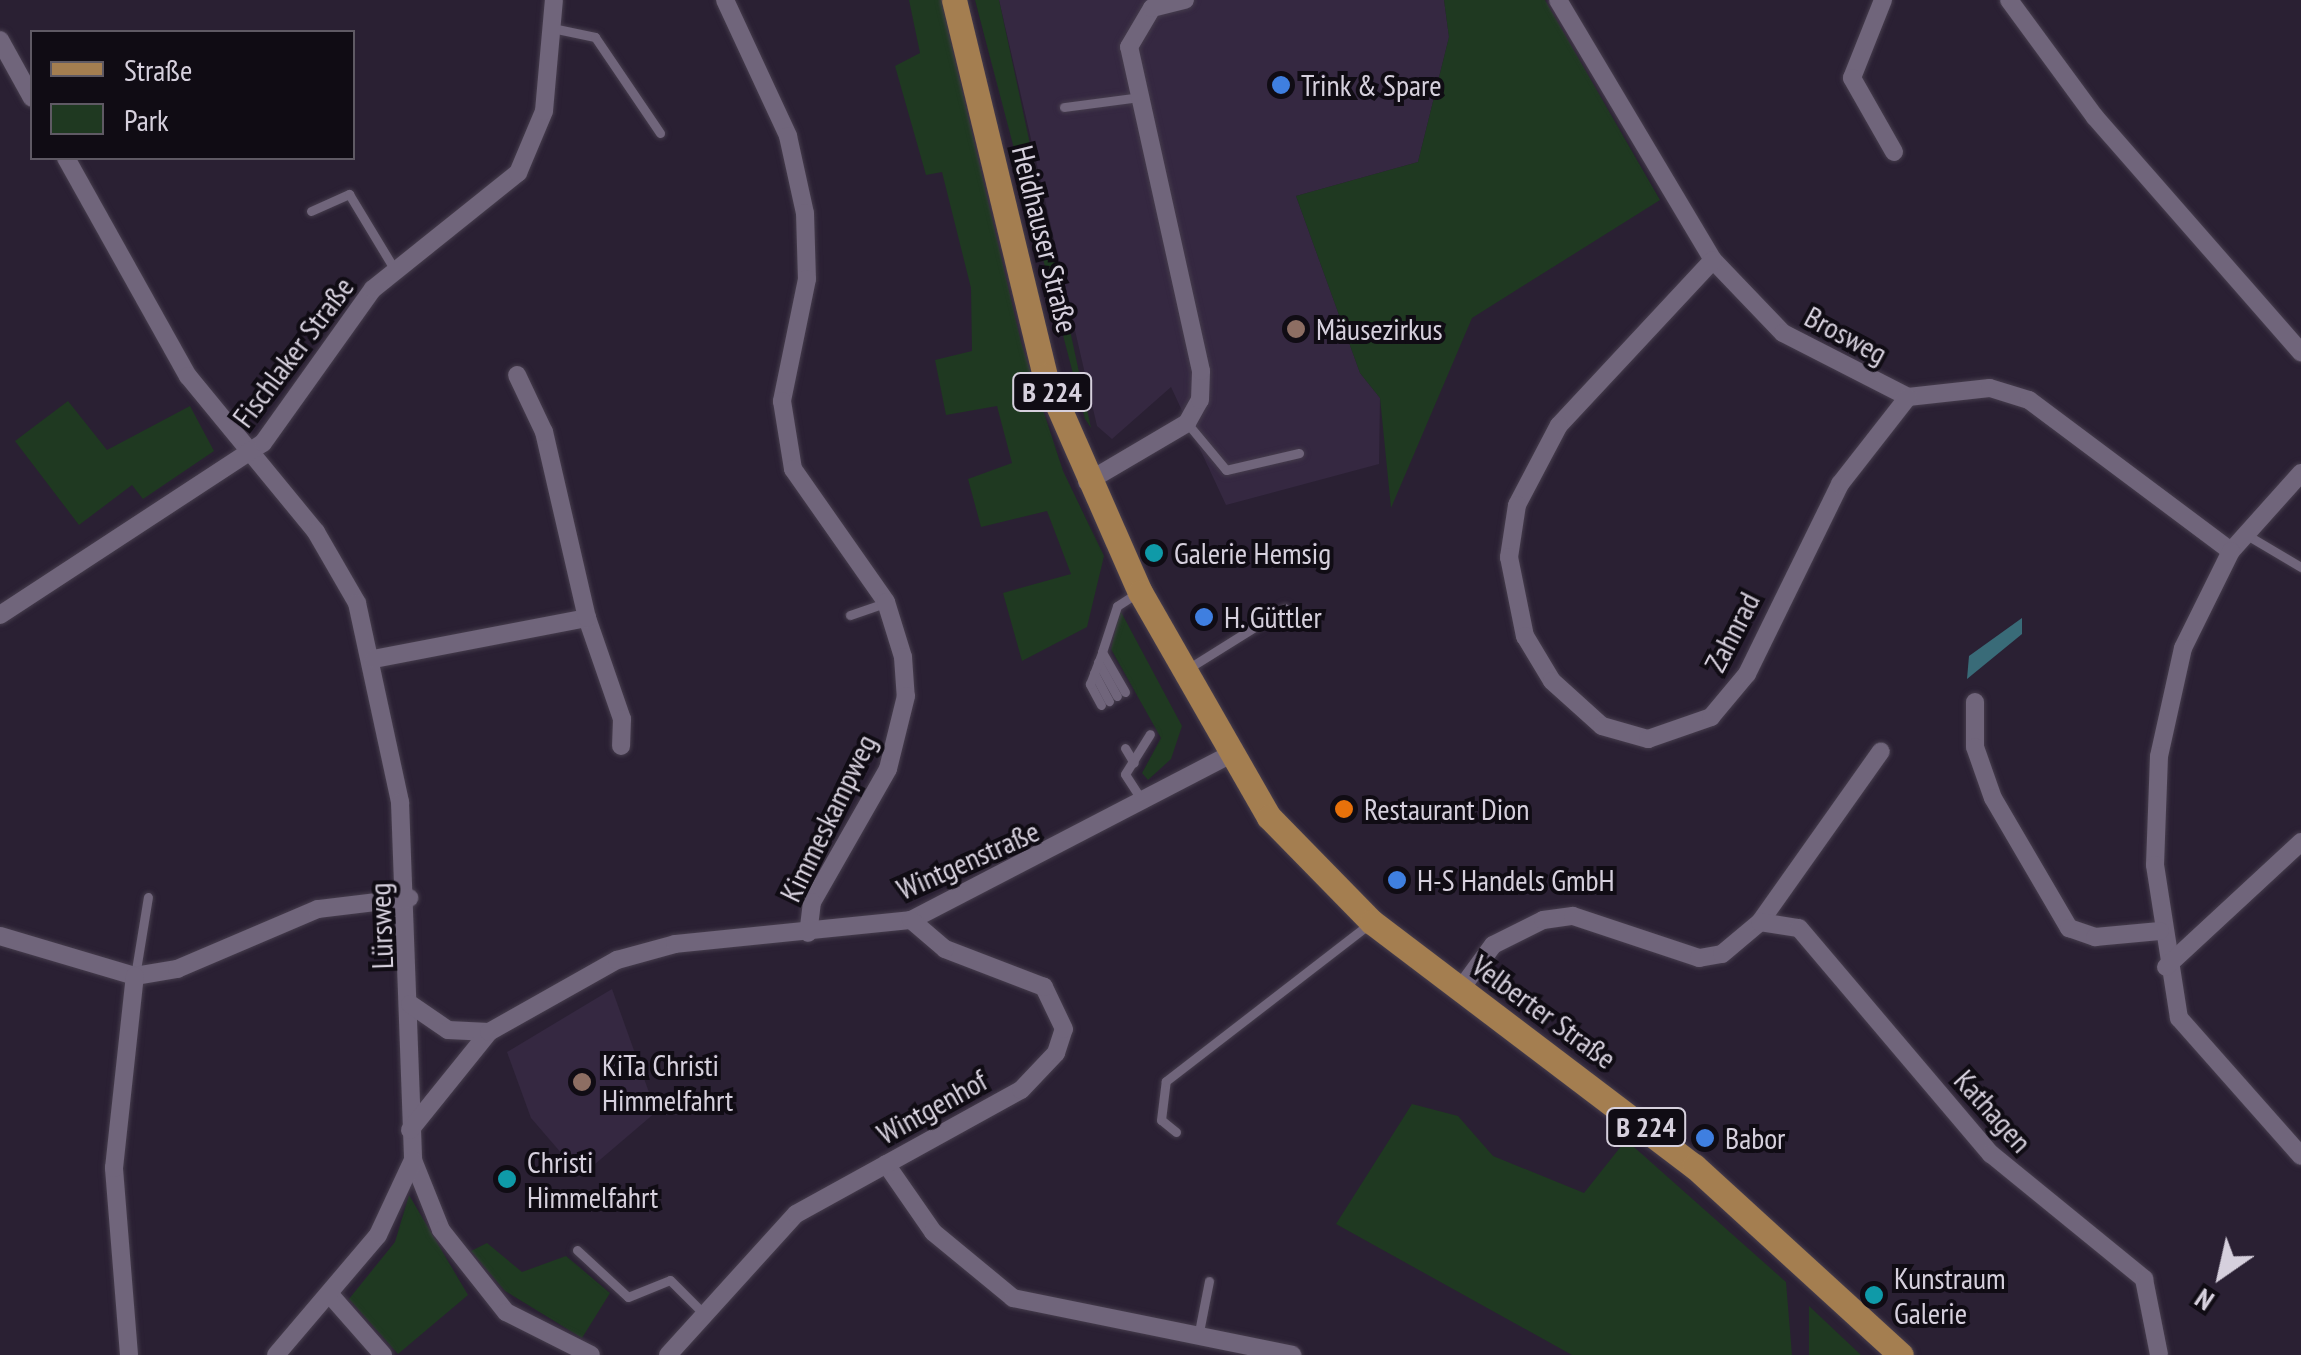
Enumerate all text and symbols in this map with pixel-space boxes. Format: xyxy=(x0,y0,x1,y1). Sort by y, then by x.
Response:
legend xyxy=(30,30,355,160)
text: Straße xyxy=(124,50,192,89)
place label: Trink & Spare xyxy=(1301,67,1442,103)
marker: Trink & Spare xyxy=(1270,74,1292,96)
text: Park xyxy=(124,100,169,139)
street label: Heidhauser Straße xyxy=(1004,142,1086,336)
street label: Fischlaker Straße xyxy=(225,270,361,434)
street label: Brosweg xyxy=(1799,298,1893,372)
place label: Mäusezirkus xyxy=(1316,311,1443,347)
marker: Mäusezirkus xyxy=(1285,318,1307,340)
road number: B 224 xyxy=(1012,369,1092,415)
place label: Galerie Hemsig xyxy=(1174,535,1331,571)
marker: Galerie Hemsig xyxy=(1143,542,1165,564)
street label: Zahnrad xyxy=(1697,586,1767,678)
place label: H. Güttler xyxy=(1224,599,1324,635)
marker: H. Güttler xyxy=(1193,606,1215,628)
street label: Kimmeskampweg xyxy=(772,729,884,907)
place label: Restaurant Dion xyxy=(1364,791,1529,827)
marker: Restaurant Dion xyxy=(1333,798,1355,820)
street label: Wintgenstraße xyxy=(891,813,1045,907)
place label: H-S Handels GmbH xyxy=(1417,862,1615,898)
marker: H-S Handels GmbH xyxy=(1386,869,1408,891)
street label: Lürsweg xyxy=(362,882,400,970)
street label: Velberter Straße xyxy=(1465,948,1623,1076)
place label: KiTa Christi Himmelfahrt xyxy=(602,1047,733,1118)
street label: Wintgenhof xyxy=(871,1062,993,1152)
street label: Kathagen xyxy=(1947,1062,2039,1160)
marker: KiTa Christi Himmelfahrt xyxy=(571,1071,593,1093)
road number: B 224 xyxy=(1606,1104,1686,1150)
place label: Babor xyxy=(1725,1120,1785,1156)
marker: Babor xyxy=(1694,1127,1716,1149)
place label: Christi Himmelfahrt xyxy=(527,1144,658,1214)
marker: Christi Himmelfahrt xyxy=(496,1168,518,1190)
north arrow xyxy=(2171,1225,2271,1325)
place label: Kunstraum Galerie xyxy=(1894,1260,2006,1330)
text: N xyxy=(2187,1281,2221,1320)
marker: Kunstraum Galerie xyxy=(1863,1284,1885,1306)

